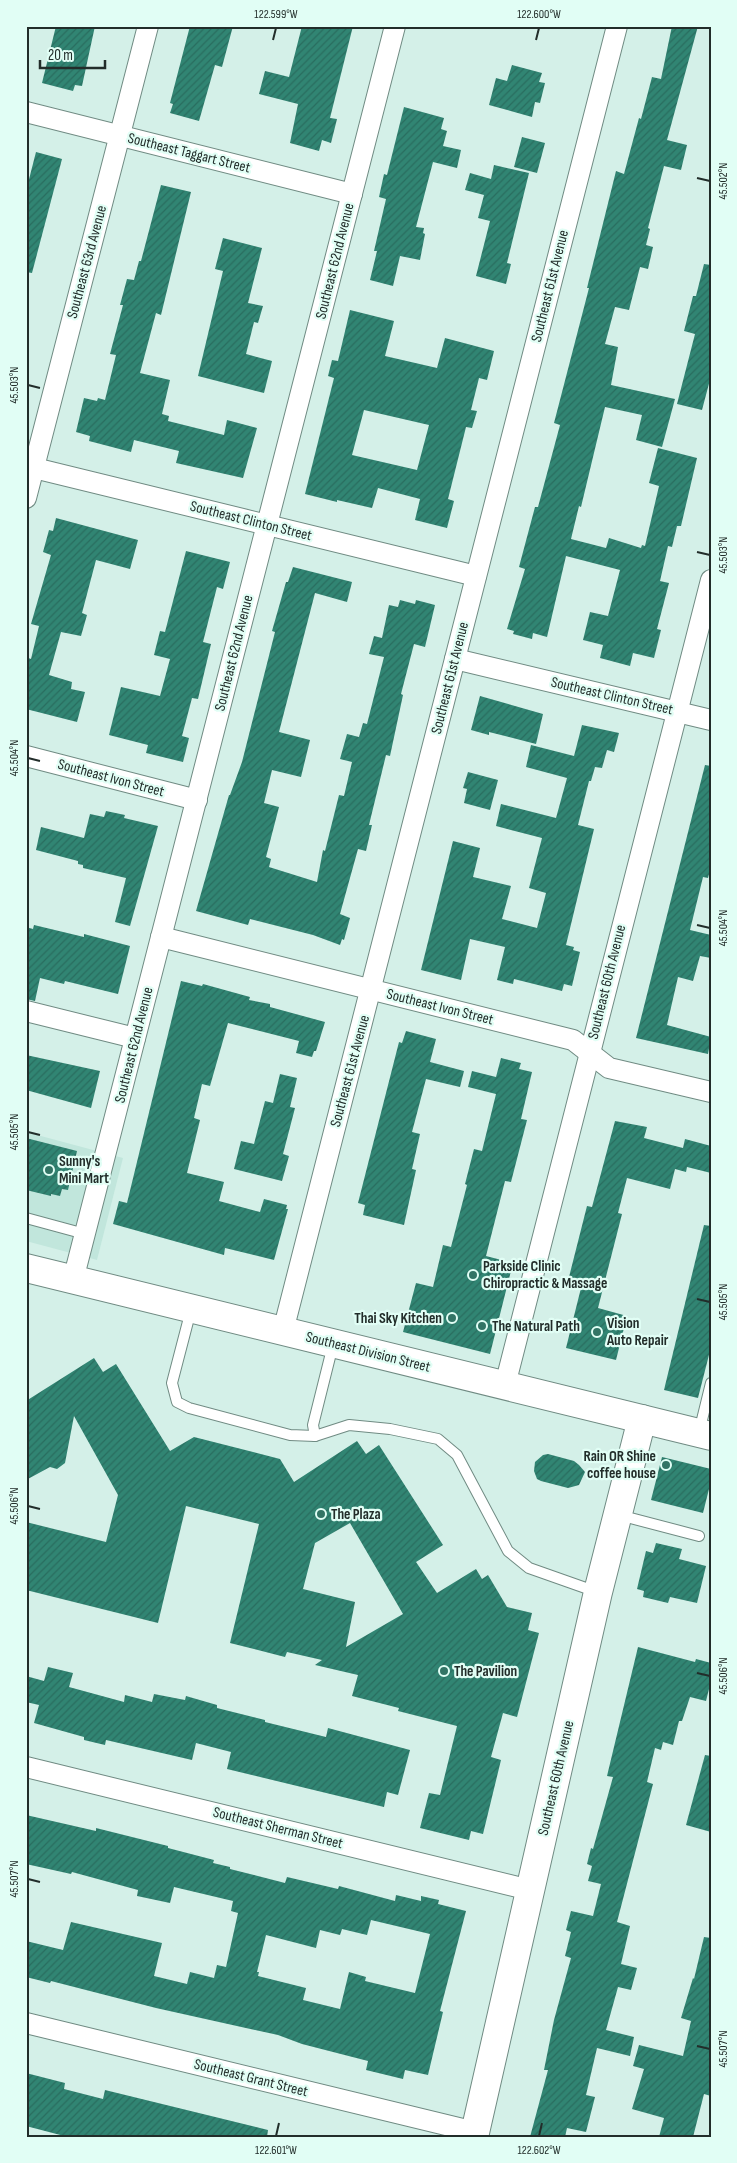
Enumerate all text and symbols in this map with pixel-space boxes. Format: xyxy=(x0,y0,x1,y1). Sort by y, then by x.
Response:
text: 122.599°W xyxy=(254,7,298,22)
text: 122.600°W xyxy=(517,7,561,22)
scale bar xyxy=(40,38,105,70)
text: 20 m xyxy=(48,46,73,65)
street label: Southeast Taggart Street xyxy=(126,129,253,178)
text: 45.502°N xyxy=(716,163,731,199)
street label: Southeast 62nd Avenue xyxy=(311,201,359,321)
street label: Southeast 63rd Avenue xyxy=(63,203,111,321)
street label: Southeast 61st Avenue xyxy=(527,228,573,344)
text: 45.503°N xyxy=(7,367,22,403)
street label: Southeast Clinton Street xyxy=(188,497,314,545)
text: 45.503°N xyxy=(716,537,731,573)
street label: Southeast 62nd Avenue xyxy=(210,593,258,713)
street label: Southeast 61st Avenue xyxy=(427,620,473,736)
street label: Southeast Clinton Street xyxy=(549,673,675,719)
text: 45.504°N xyxy=(7,740,22,776)
street label: Southeast Ivon Street xyxy=(56,755,167,801)
text: 45.504°N xyxy=(716,910,731,946)
street label: Southeast 60th Avenue xyxy=(584,923,630,1041)
street label: Southeast 62nd Avenue xyxy=(110,985,158,1105)
street label: Southeast Ivon Street xyxy=(385,985,496,1030)
street label: Southeast 61st Avenue xyxy=(326,1013,374,1129)
text: 45.505°N xyxy=(7,1114,22,1150)
place label: Sunny's Mini Mart xyxy=(59,1152,109,1188)
marker: Sunny's Mini Mart xyxy=(43,1164,55,1176)
place label: Parkside Clinic Chiropractic & Massage xyxy=(483,1257,608,1293)
marker: Parkside Clinic Chiropractic & Massage xyxy=(467,1269,479,1281)
text: 45.505°N xyxy=(716,1284,731,1320)
place label: Thai Sky Kitchen xyxy=(354,1309,442,1328)
marker: Thai Sky Kitchen xyxy=(446,1312,458,1324)
place label: Vision Auto Repair xyxy=(606,1314,669,1350)
place label: The Natural Path xyxy=(492,1317,580,1336)
marker: The Natural Path xyxy=(476,1320,488,1332)
marker: Vision Auto Repair xyxy=(591,1326,603,1338)
street label: Southeast Division Street xyxy=(304,1327,433,1377)
place label: Rain OR Shine coffee house xyxy=(584,1447,656,1483)
marker: Rain OR Shine coffee house xyxy=(660,1459,672,1471)
text: 45.506°N xyxy=(7,1487,22,1525)
place label: The Plaza xyxy=(331,1505,381,1524)
marker: The Plaza xyxy=(315,1508,327,1520)
text: 45.506°N xyxy=(716,1657,731,1695)
place label: The Pavilion xyxy=(454,1662,517,1681)
marker: The Pavilion xyxy=(438,1665,450,1677)
street label: Southeast 60th Avenue xyxy=(534,1719,578,1837)
street label: Southeast Sherman Street xyxy=(211,1803,345,1853)
text: 45.507°N xyxy=(7,1860,22,1898)
text: 45.507°N xyxy=(716,2030,731,2068)
street label: Southeast Grant Street xyxy=(192,2055,310,2101)
text: 122.601°W xyxy=(255,2143,297,2158)
text: 122.602°W xyxy=(517,2143,561,2158)

